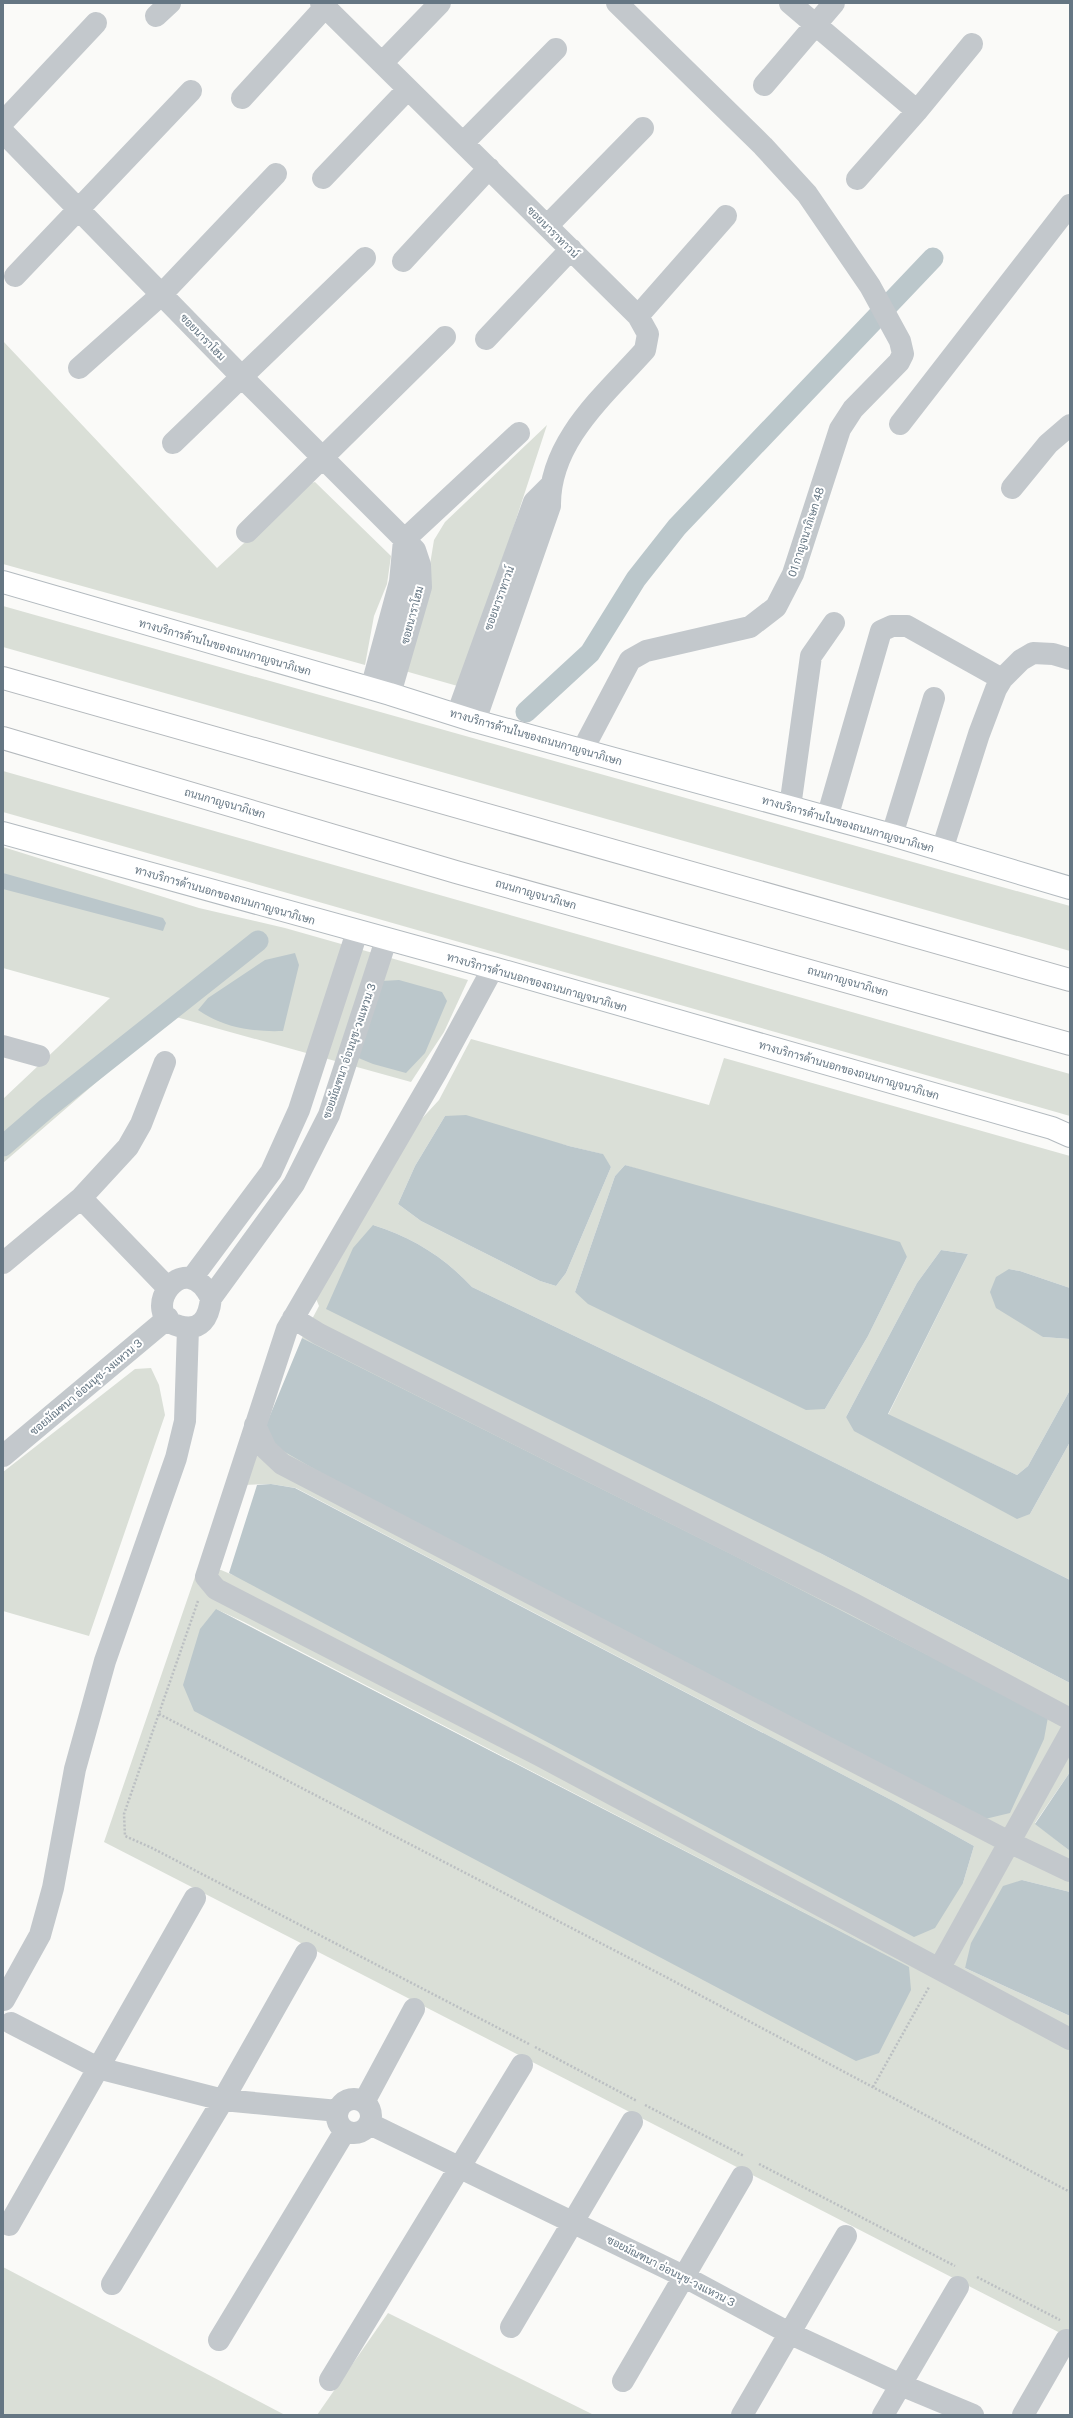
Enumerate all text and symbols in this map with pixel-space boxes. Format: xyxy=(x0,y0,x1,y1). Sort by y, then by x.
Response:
street label: ซอยนาราทาวน์ xyxy=(525,202,583,260)
street label: ซอยนาราโฮม xyxy=(178,310,229,363)
street label: 01 กาญจนาภิเษก 48 xyxy=(786,486,827,579)
street label: ซอยนาราทาวน์ xyxy=(480,563,516,632)
street label: ซอยนาราโฮม xyxy=(397,584,426,645)
street label: ทางบริการด้านในของถนนกาญจนาภิเษก xyxy=(137,615,313,678)
street label: ทางบริการด้านในของถนนกาญจนาภิเษก xyxy=(448,705,624,768)
street label: ถนนกาญจนาภิเษก xyxy=(183,786,267,821)
street label: ทางบริการด้านในของถนนกาญจนาภิเษก xyxy=(760,792,936,855)
street label: ทางบริการด้านนอกของถนนกาญจนาภิเษก xyxy=(133,862,317,928)
street label: ถนนกาญจนาภิเษก xyxy=(494,877,578,912)
street label: ทางบริการด้านนอกของถนนกาญจนาภิเษก xyxy=(445,949,629,1015)
street label: ถนนกาญจนาภิเษก xyxy=(806,964,890,999)
street label: ซอยมัณฑนา อ่อนนุช-วงแหวน 3 xyxy=(319,981,381,1121)
street label: ทางบริการด้านนอกของถนนกาญจนาภิเษก xyxy=(757,1037,941,1103)
street label: ซอยมัณฑนา อ่อนนุช-วงแหวน 3 xyxy=(27,1336,146,1440)
street label: ซอยมัณฑนา อ่อนนุช-วงแหวน 3 xyxy=(604,2232,738,2311)

